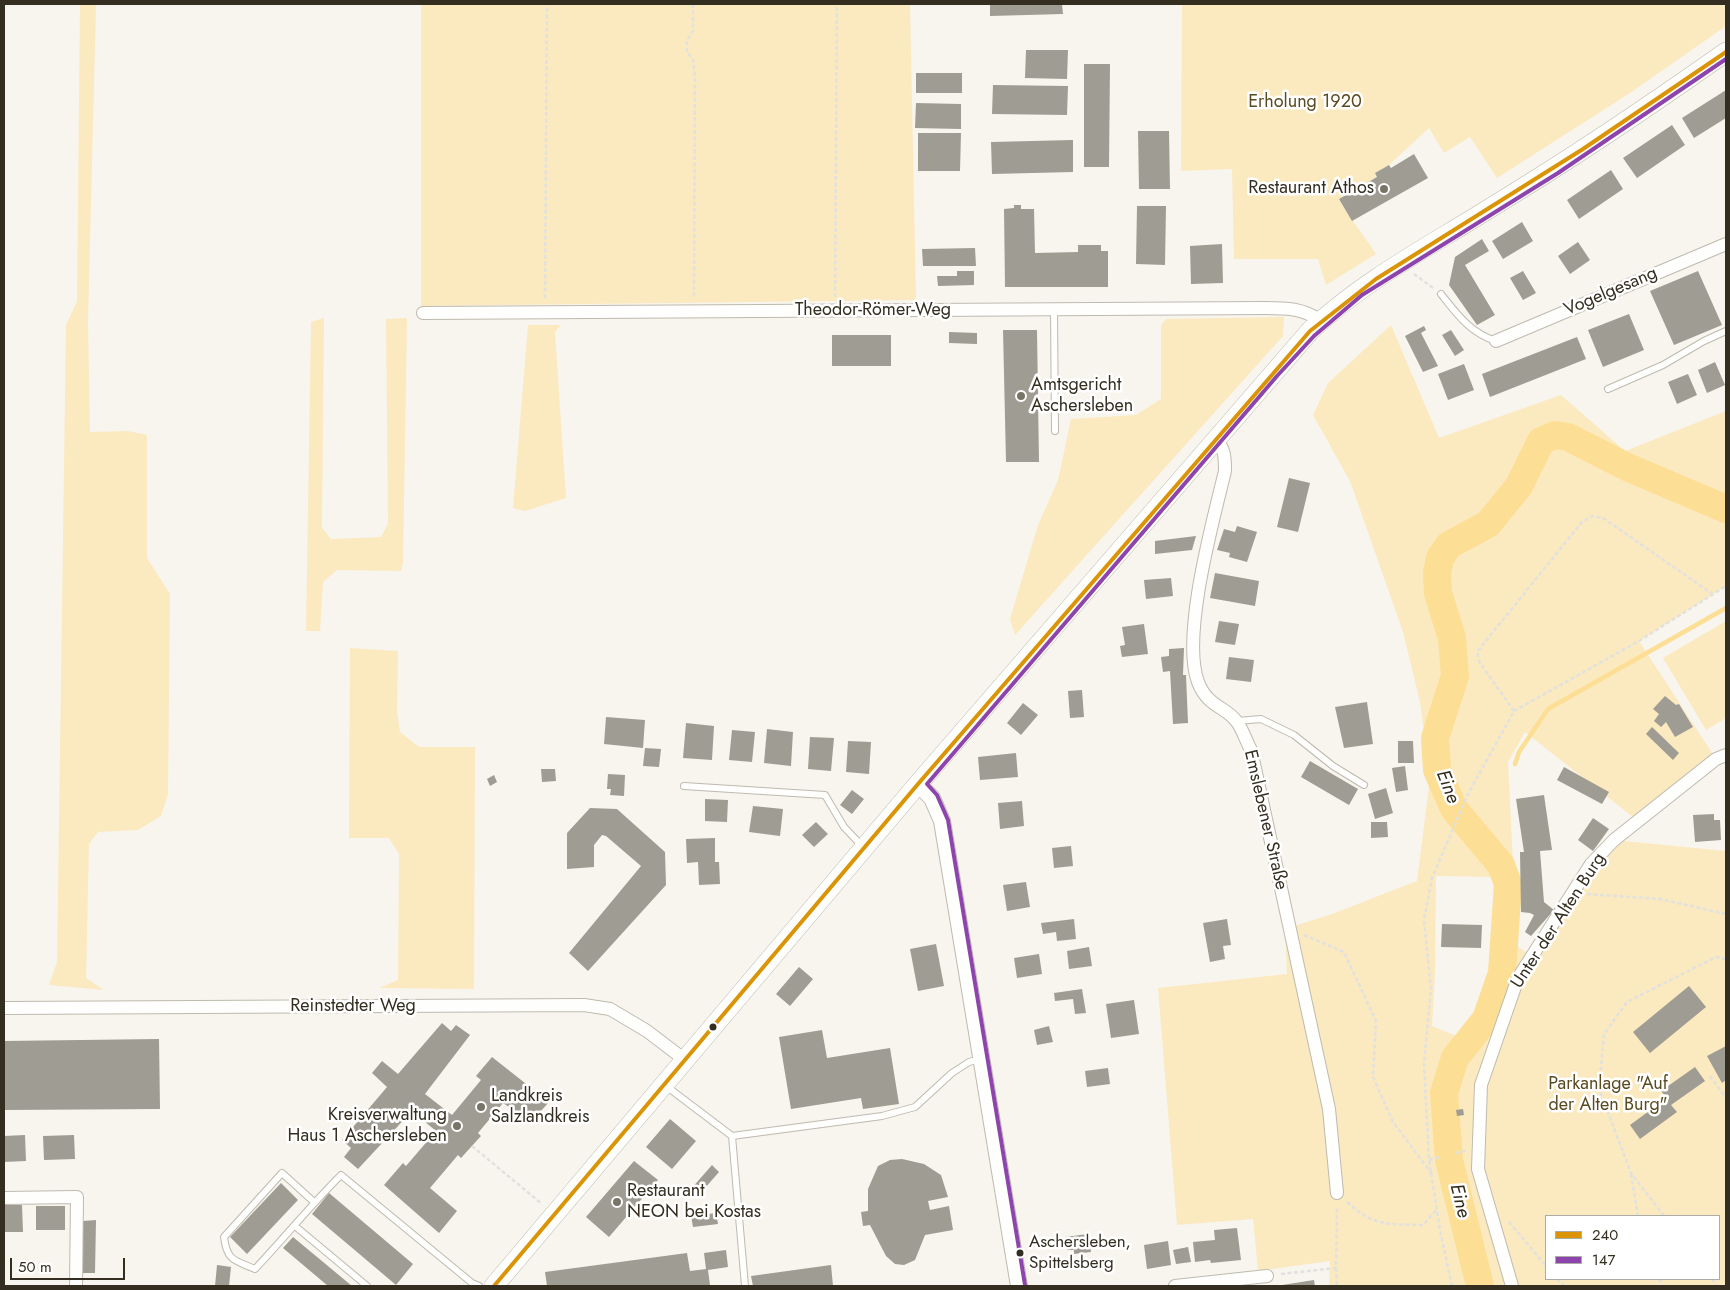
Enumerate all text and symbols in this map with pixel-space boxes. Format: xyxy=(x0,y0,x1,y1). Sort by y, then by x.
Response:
park label: Erholung 1920 xyxy=(1248,92,1362,114)
place label: Restaurant Athos xyxy=(1248,178,1374,200)
marker: Restaurant Athos xyxy=(1378,183,1390,195)
street label: Vogelgesang xyxy=(1561,263,1661,321)
street label: Theodor-Römer-Weg xyxy=(795,300,951,322)
place label: Amtsgericht Aschersleben xyxy=(1031,375,1133,418)
marker: Amtsgericht Aschersleben xyxy=(1015,390,1027,402)
street label: Emslebener Straße xyxy=(1238,748,1292,892)
water label: Eine xyxy=(1430,767,1464,807)
street label: Unter der Alten Burg xyxy=(1507,849,1611,993)
street label: Reinstedter Weg xyxy=(290,996,416,1018)
unlabelled marker xyxy=(708,1022,718,1032)
park label: Parkanlage "Auf der Alten Burg" xyxy=(1548,1074,1668,1116)
place label: Landkreis Salzlandkreis xyxy=(491,1086,589,1128)
marker: Landkreis Salzlandkreis xyxy=(475,1101,487,1113)
place label: Kreisverwaltung Haus 1 Aschersleben xyxy=(288,1105,447,1148)
marker: Kreisverwaltung Haus 1 Aschersleben xyxy=(451,1120,463,1132)
place label: Restaurant NEON bei Kostas xyxy=(627,1181,761,1224)
water label: Eine xyxy=(1444,1182,1474,1220)
marker: Restaurant NEON bei Kostas xyxy=(611,1196,623,1208)
legend xyxy=(1545,1215,1720,1280)
text: 240 xyxy=(1592,1224,1618,1246)
place label: Aschersleben, Spittelsberg xyxy=(1029,1233,1131,1273)
scale bar xyxy=(12,1248,128,1280)
marker: Aschersleben, Spittelsberg xyxy=(1015,1248,1025,1258)
text: 147 xyxy=(1592,1249,1615,1271)
text: 50 m xyxy=(18,1256,52,1278)

